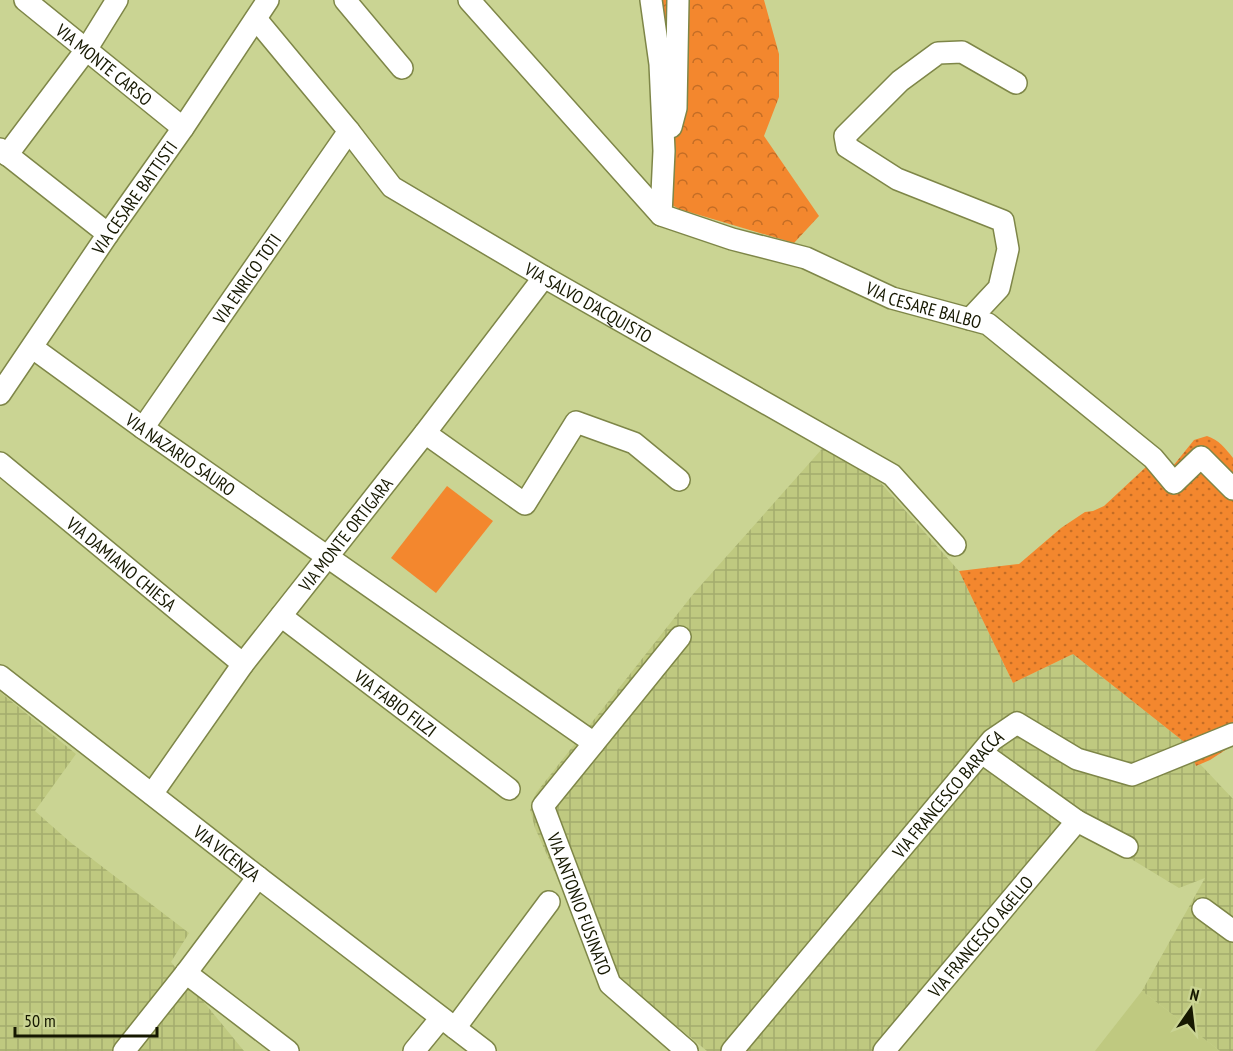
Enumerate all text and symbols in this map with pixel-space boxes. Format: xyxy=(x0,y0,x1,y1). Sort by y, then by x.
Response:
street label: VIA MONTE CARSO xyxy=(51,18,157,110)
street label: VIA CESARE BATTISTI xyxy=(86,136,182,259)
street label: VIA ENRICO TOTI xyxy=(207,229,286,329)
street label: VIA SALVO D'ACQUISTO xyxy=(520,256,656,348)
street label: VIA CESARE BALBO xyxy=(862,276,984,333)
street label: VIA NAZARIO SAURO xyxy=(121,407,240,501)
street label: VIA MONTE ORTIGARA xyxy=(293,472,398,597)
street label: VIA DAMIANO CHIESA xyxy=(61,511,182,616)
street label: VIA FABIO FILZI xyxy=(349,664,441,742)
street label: VIA FRANCESCO BARACCA xyxy=(886,724,1008,863)
street label: VIA VICENZA xyxy=(188,819,265,886)
street label: VIA ANTONIO FUSINATO xyxy=(542,828,617,978)
street label: VIA FRANCESCO AGELLO xyxy=(922,871,1038,1002)
north arrow xyxy=(1161,979,1221,1039)
text: N xyxy=(1188,984,1201,1005)
scale bar xyxy=(15,1000,158,1038)
text: 50 m xyxy=(24,1009,56,1032)

